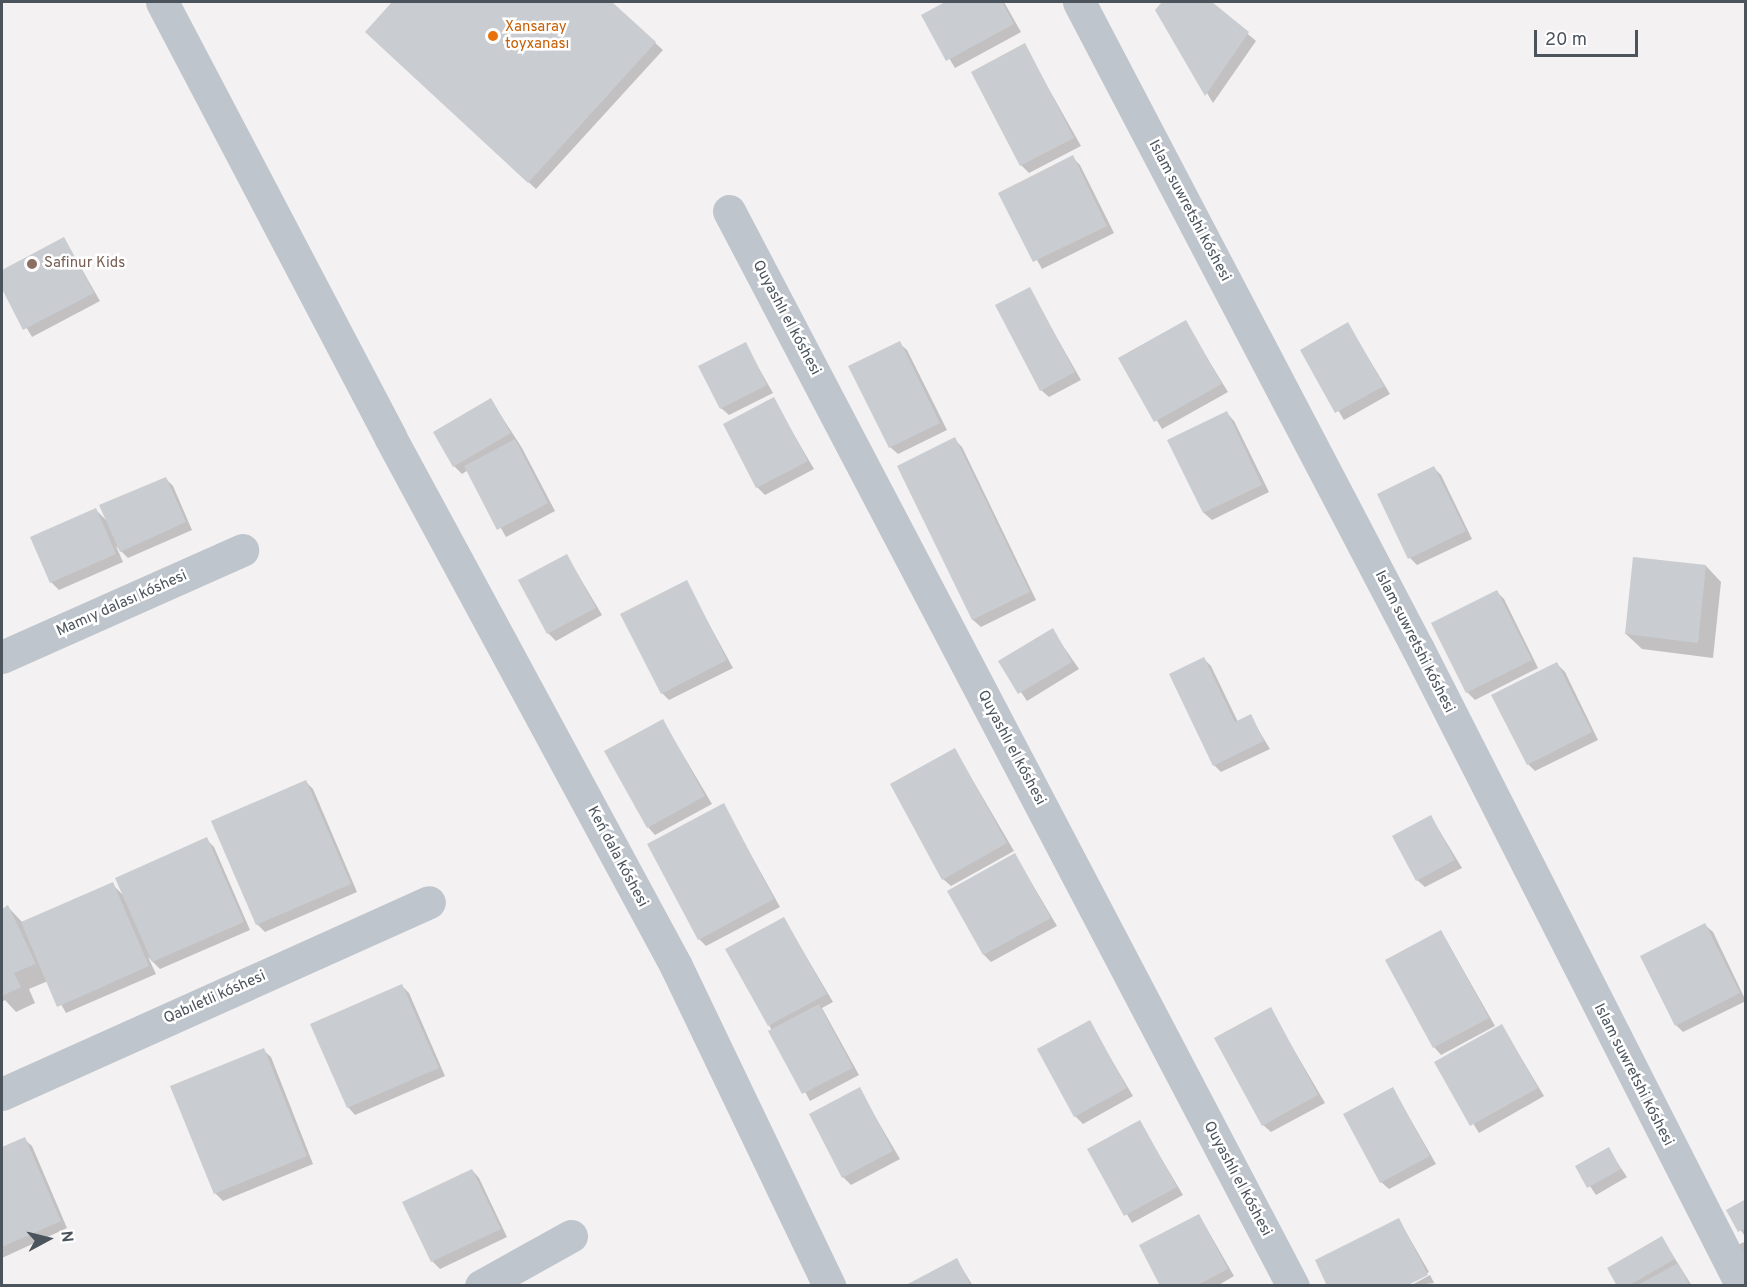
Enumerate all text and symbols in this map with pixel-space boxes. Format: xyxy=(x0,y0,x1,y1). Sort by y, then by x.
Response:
place label: Xansaray toyxanası xyxy=(505,18,569,53)
scale bar xyxy=(1537,18,1640,56)
marker: Xansaray toyxanası xyxy=(486,29,500,43)
text: 20 m xyxy=(1545,29,1587,52)
street label: Islam suwretshi kóshesi xyxy=(1144,137,1234,285)
place label: Safinur Kids xyxy=(44,255,125,273)
marker: Safinur Kids xyxy=(25,257,39,271)
street label: Quyashlı el kóshesi xyxy=(748,257,824,379)
street label: Mamıy dalası kóshesi xyxy=(54,567,190,641)
street label: Islam suwretshi kóshesi xyxy=(1370,568,1458,716)
street label: Quyashlı el kóshesi xyxy=(973,687,1049,809)
street label: Keń dala kóshesi xyxy=(583,803,651,911)
street label: Qabıletli kóshesi xyxy=(161,967,269,1029)
street label: Islam suwretshi kóshesi xyxy=(1589,1001,1677,1149)
street label: Quyashlı el kóshesi xyxy=(1199,1118,1275,1240)
north arrow xyxy=(18,1209,78,1269)
text: N xyxy=(55,1230,76,1244)

